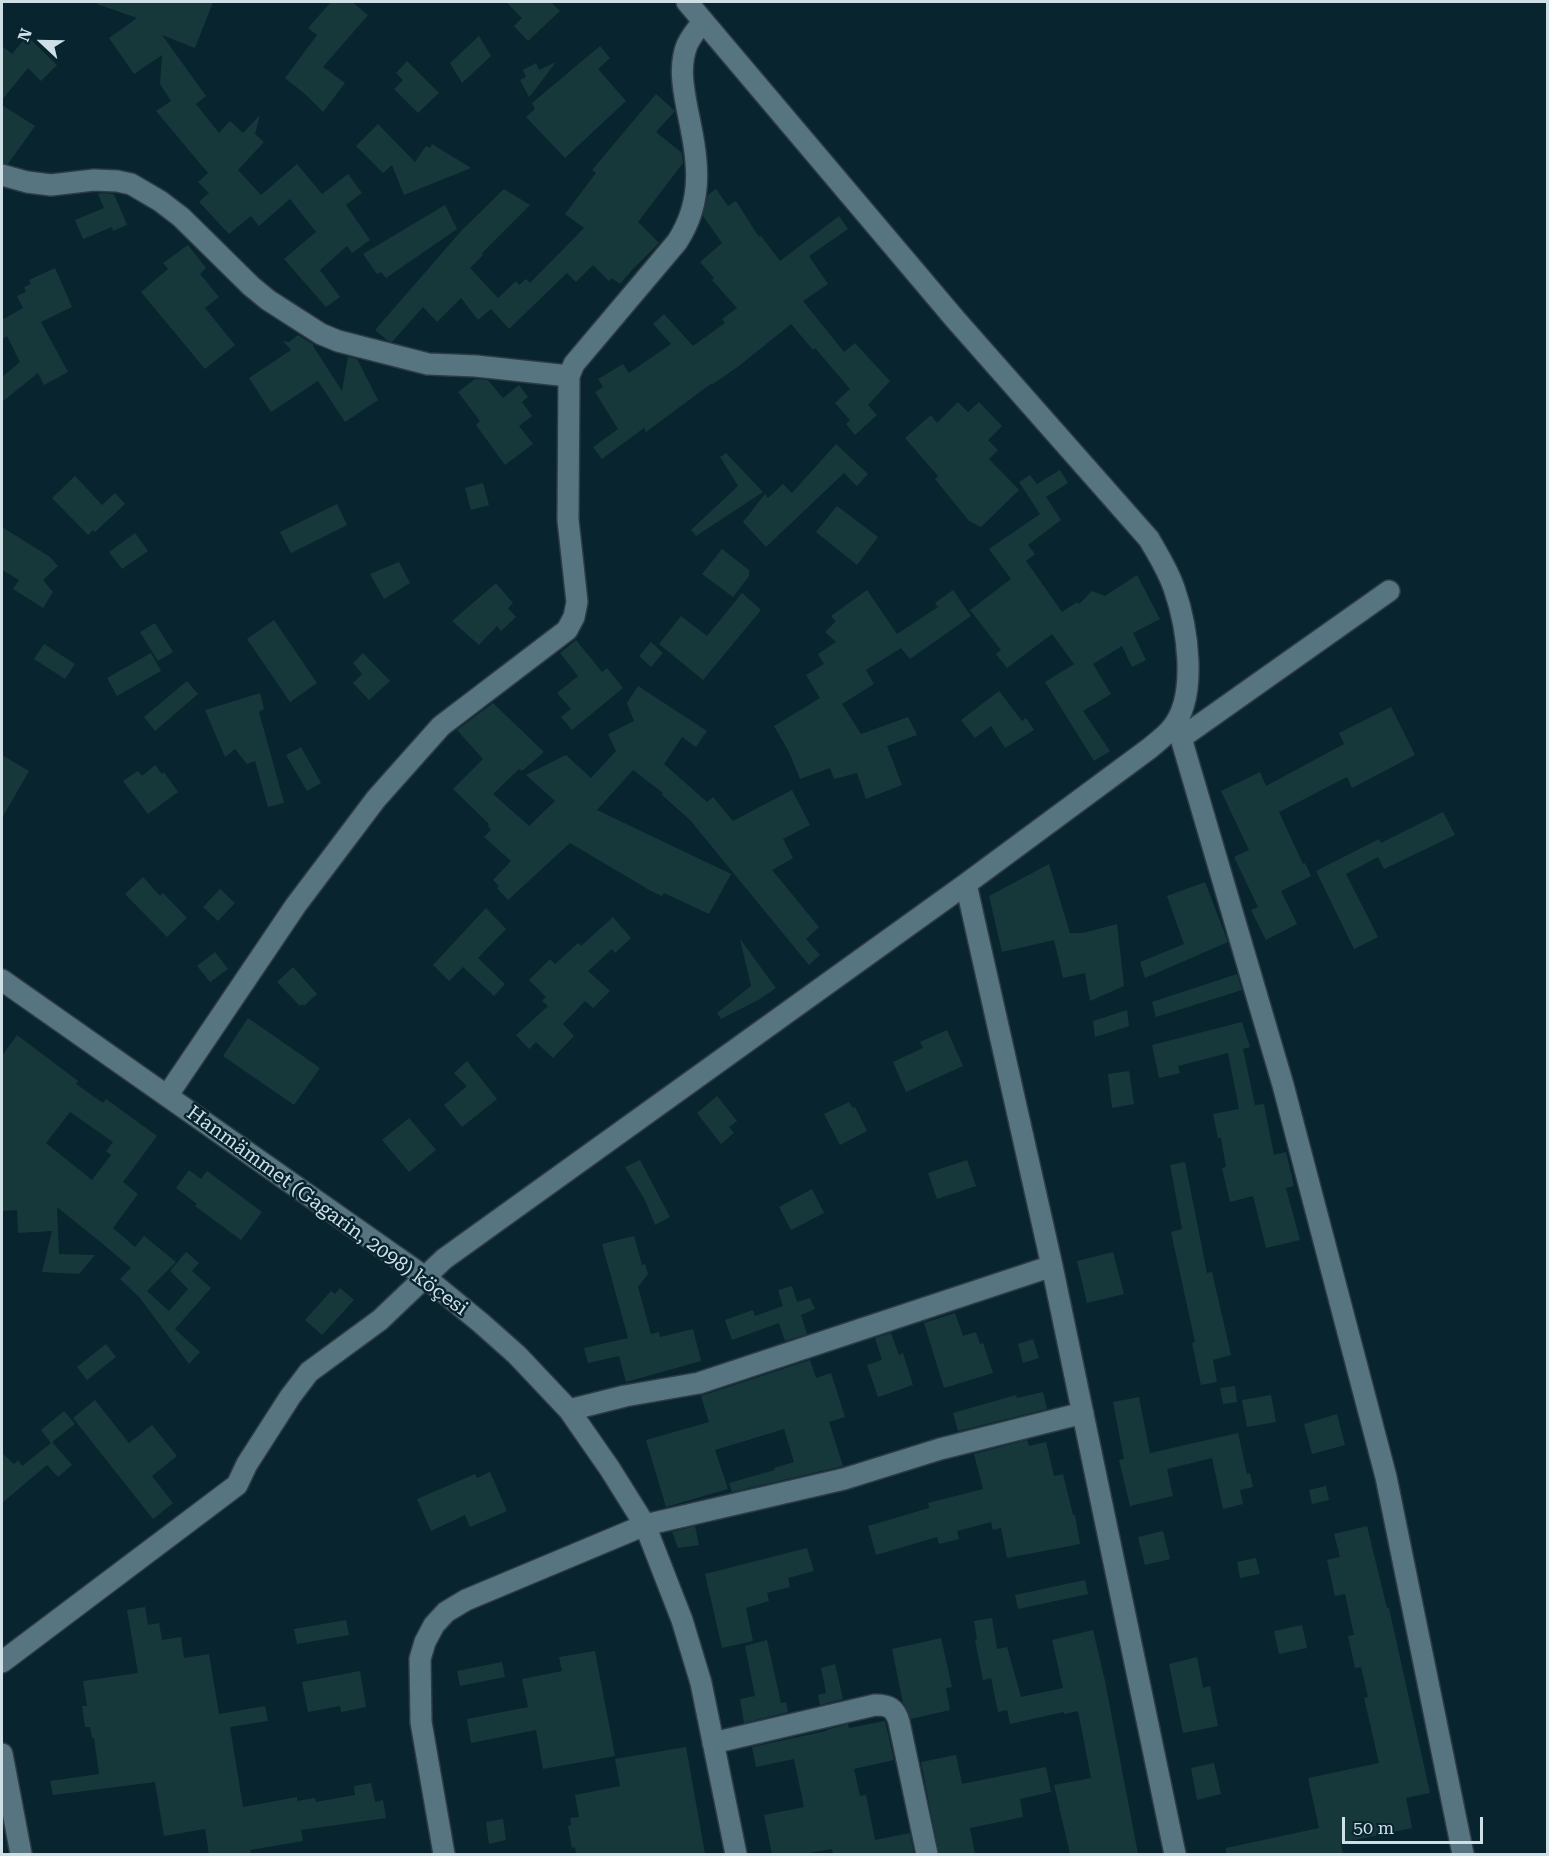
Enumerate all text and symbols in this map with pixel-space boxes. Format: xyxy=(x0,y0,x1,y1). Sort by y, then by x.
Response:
north arrow xyxy=(12,12,72,72)
text: N xyxy=(14,26,36,44)
street label: Hanmämmet (Gagarin, 2098) köçesi xyxy=(182,1101,472,1321)
scale bar xyxy=(1345,1805,1486,1843)
text: 50 m xyxy=(1353,1817,1394,1838)

